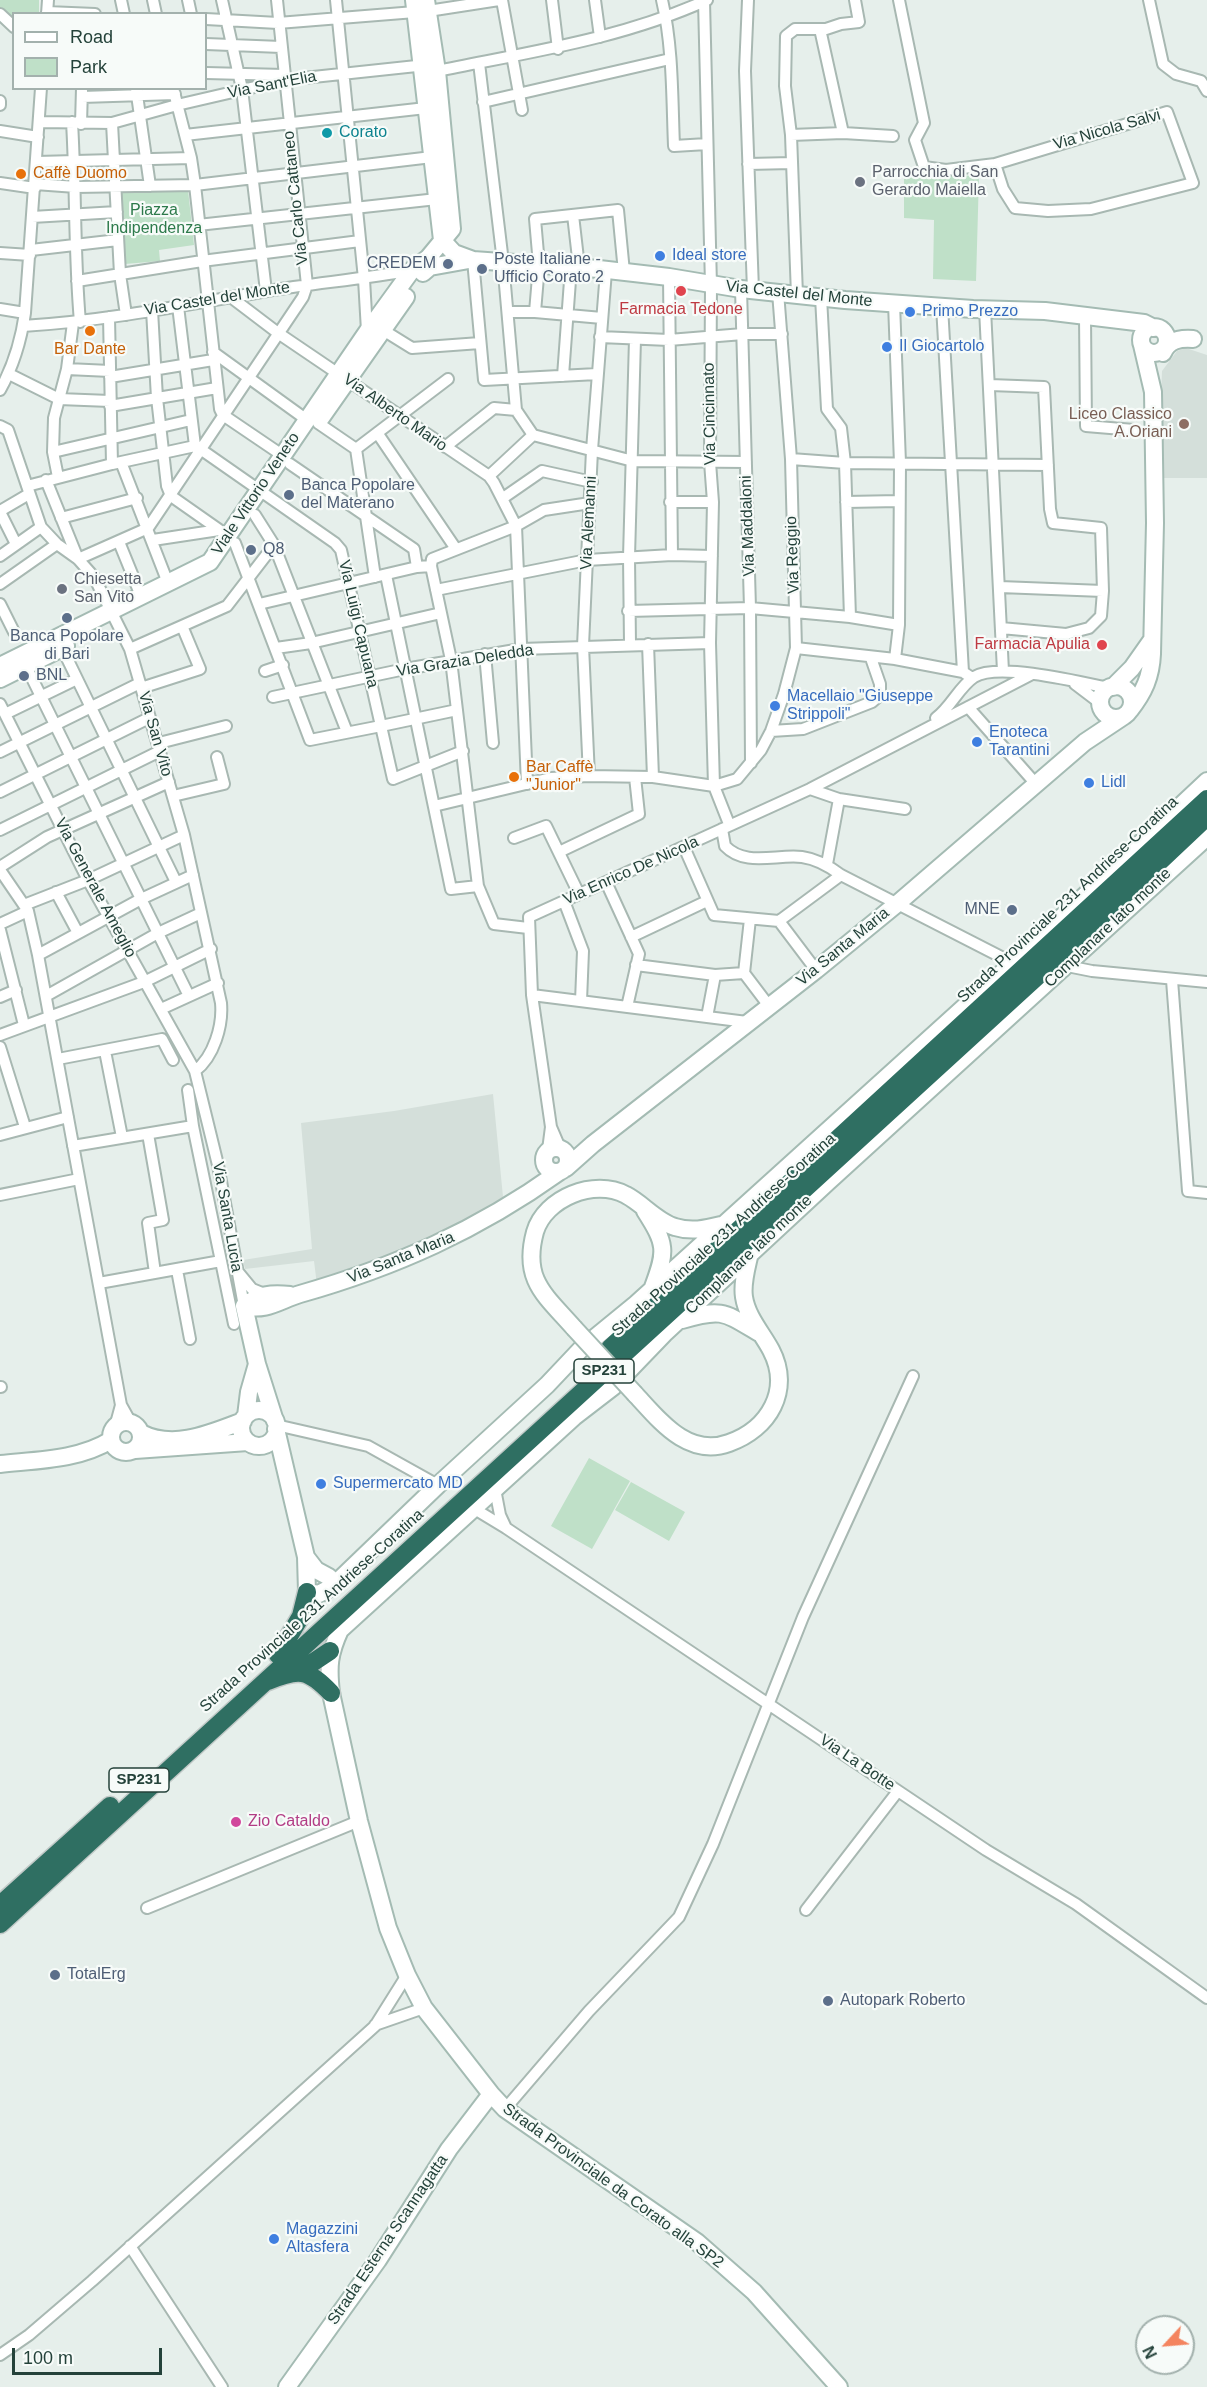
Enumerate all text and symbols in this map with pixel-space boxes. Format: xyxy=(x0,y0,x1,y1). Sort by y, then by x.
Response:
legend xyxy=(12,12,207,90)
text: Road xyxy=(70,27,113,47)
text: Park xyxy=(70,57,107,77)
street label: Via Sant'Elia xyxy=(226,67,318,103)
street label: Via Nicola Salvi xyxy=(1051,105,1163,155)
place label: Corato xyxy=(339,123,387,143)
marker: Corato xyxy=(320,126,334,140)
street label: Via Carlo Cattaneo xyxy=(279,130,313,266)
place label: Parrocchia di San Gerardo Maiella xyxy=(872,163,998,201)
place label: Caffè Duomo xyxy=(33,164,127,184)
marker: Caffè Duomo xyxy=(14,167,28,181)
marker: Parrocchia di San Gerardo Maiella xyxy=(853,175,867,189)
park label: Piazza Indipendenza xyxy=(106,201,202,239)
place label: Ideal store xyxy=(672,246,747,266)
marker: Ideal store xyxy=(653,249,667,263)
place label: Poste Italiane - Ufficio Corato 2 xyxy=(494,250,604,288)
place label: CREDEM xyxy=(367,254,436,274)
marker: CREDEM xyxy=(441,257,455,271)
marker: Poste Italiane - Ufficio Corato 2 xyxy=(475,262,489,276)
street label: Via Castel del Monte xyxy=(725,277,873,311)
street label: Via Castel del Monte xyxy=(143,278,291,320)
marker: Farmacia Tedone xyxy=(674,284,688,298)
place label: Farmacia Tedone xyxy=(619,300,743,320)
place label: Primo Prezzo xyxy=(922,302,1018,322)
marker: Primo Prezzo xyxy=(903,305,917,319)
marker: Bar Dante xyxy=(83,324,97,338)
place label: Il Giocartolo xyxy=(899,337,984,357)
place label: Bar Dante xyxy=(54,340,126,360)
marker: Il Giocartolo xyxy=(880,340,894,354)
street label: Via Cincinnato xyxy=(700,362,720,466)
street label: Via Alberto Mario xyxy=(339,370,451,456)
place label: Liceo Classico A.Oriani xyxy=(1069,405,1172,443)
marker: Liceo Classico A.Oriani xyxy=(1177,417,1191,431)
street label: Viale Vittorio Veneto xyxy=(208,429,304,559)
street label: Via Maddaloni xyxy=(737,475,759,577)
place label: Banca Popolare del Materano xyxy=(301,476,415,514)
street label: Via Alemanni xyxy=(577,476,601,570)
marker: Banca Popolare del Materano xyxy=(282,488,296,502)
street label: Via Reggio xyxy=(782,516,804,594)
place label: Q8 xyxy=(263,540,284,560)
marker: Q8 xyxy=(244,543,258,557)
street label: Via Luigi Capuana xyxy=(334,558,382,690)
place label: Chiesetta San Vito xyxy=(74,570,142,608)
marker: Chiesetta San Vito xyxy=(55,582,69,596)
marker: Banca Popolare di Bari xyxy=(60,611,74,625)
place label: Banca Popolare di Bari xyxy=(10,627,124,665)
place label: Farmacia Apulia xyxy=(974,635,1090,655)
marker: Farmacia Apulia xyxy=(1095,638,1109,652)
street label: Via Grazia Deledda xyxy=(395,641,535,681)
place label: BNL xyxy=(36,666,67,686)
marker: BNL xyxy=(17,669,31,683)
place label: Macellaio "Giuseppe Strippoli" xyxy=(787,687,933,725)
street label: Via San Vito xyxy=(134,689,176,779)
marker: Macellaio "Giuseppe Strippoli" xyxy=(768,699,782,713)
place label: Enoteca Tarantini xyxy=(989,723,1049,761)
marker: Enoteca Tarantini xyxy=(970,735,984,749)
place label: Bar Caffè "Junior" xyxy=(526,758,593,796)
marker: Bar Caffè "Junior" xyxy=(507,770,521,784)
place label: Lidl xyxy=(1101,773,1126,793)
marker: Lidl xyxy=(1082,776,1096,790)
street label: Strada Provinciale 231 Andriese-Coratina xyxy=(954,793,1182,1007)
street label: Via Generale Ameglio xyxy=(50,815,140,961)
street label: Via Enrico De Nicola xyxy=(560,832,702,910)
street label: Complanare lato monte xyxy=(1041,864,1175,992)
place label: MNE xyxy=(964,900,1000,920)
marker: MNE xyxy=(1005,903,1019,917)
street label: Via Santa Maria xyxy=(793,904,893,990)
street label: Strada Provinciale 231 Andriese-Coratina xyxy=(608,1129,840,1341)
street label: Via Santa Lucia xyxy=(208,1160,246,1274)
street label: Complanare lato monte xyxy=(682,1191,816,1319)
street label: Via Santa Maria xyxy=(345,1228,457,1288)
road number: SP231 xyxy=(574,1359,634,1383)
place label: Supermercato MD xyxy=(333,1474,463,1494)
marker: Supermercato MD xyxy=(314,1477,328,1491)
street label: Strada Provinciale 231 Andriese-Coratina xyxy=(196,1505,428,1717)
street label: Via La Botte xyxy=(816,1731,898,1795)
road number: SP231 xyxy=(109,1768,169,1792)
place label: Zio Cataldo xyxy=(248,1812,330,1832)
marker: Zio Cataldo xyxy=(229,1815,243,1829)
place label: TotalErg xyxy=(67,1965,126,1985)
marker: TotalErg xyxy=(48,1968,62,1982)
place label: Autopark Roberto xyxy=(840,1991,965,2011)
marker: Autopark Roberto xyxy=(821,1994,835,2008)
street label: Strada Provinciale da Corato alla SP2 xyxy=(499,2099,727,2273)
street label: Strada Esterna Scannagatta xyxy=(324,2151,452,2329)
place label: Magazzini Altasfera xyxy=(286,2220,358,2258)
marker: Magazzini Altasfera xyxy=(267,2232,281,2246)
north arrow xyxy=(1135,2315,1195,2375)
scale bar xyxy=(15,2336,165,2374)
text: N xyxy=(1140,2343,1160,2361)
text: 100 m xyxy=(23,2348,73,2368)

